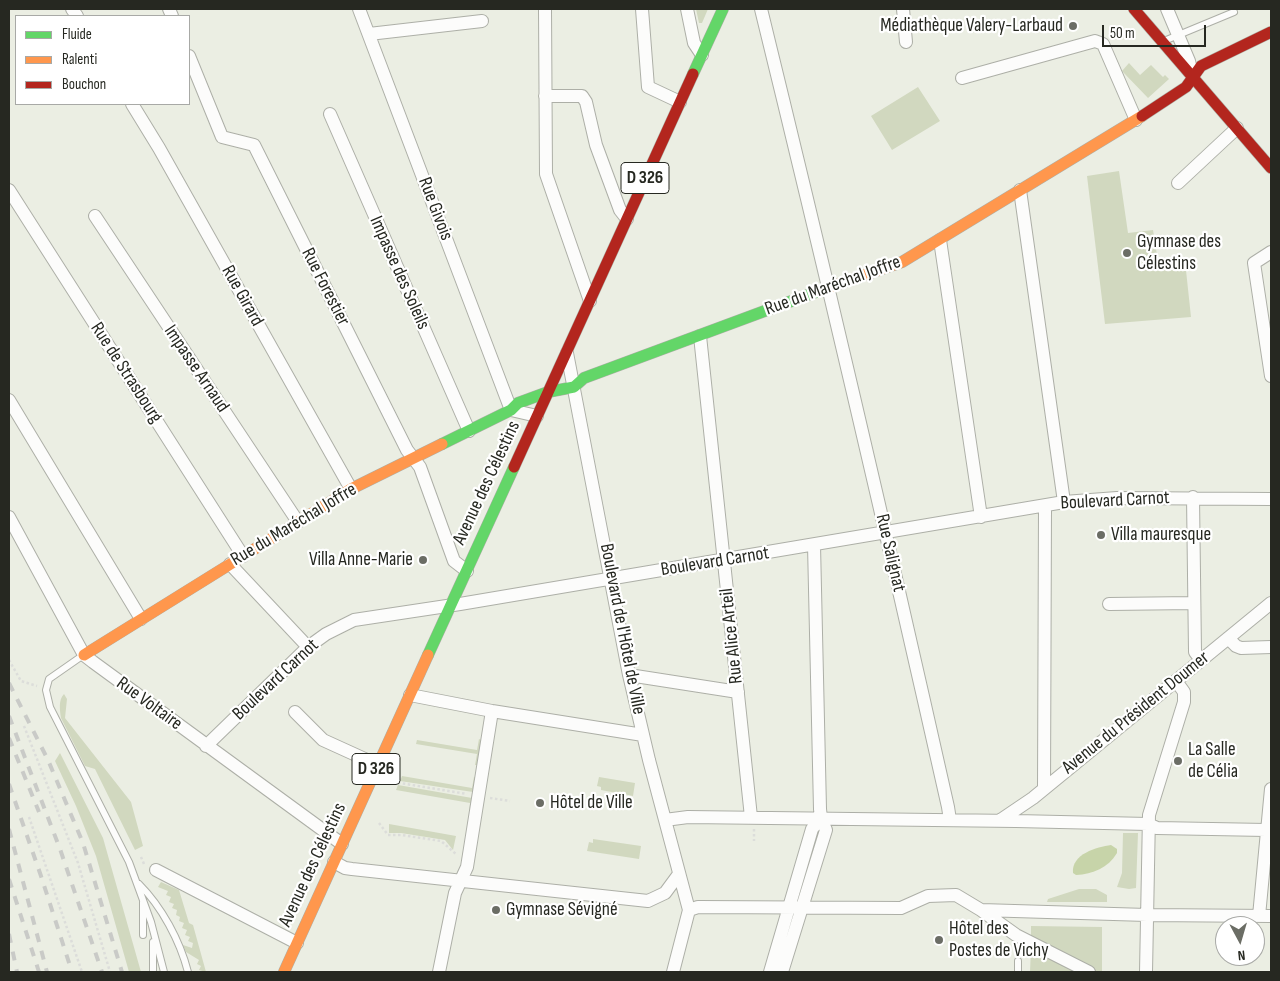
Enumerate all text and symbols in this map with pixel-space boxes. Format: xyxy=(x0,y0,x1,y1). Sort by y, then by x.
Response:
legend xyxy=(15,15,190,105)
place label: Médiathèque Valery-Larbaud xyxy=(880,15,1063,37)
scale bar xyxy=(1105,15,1209,47)
marker: Médiathèque Valery-Larbaud xyxy=(1067,20,1079,32)
text: 50 m xyxy=(1110,24,1135,43)
text: Fluide xyxy=(62,25,92,44)
text: Ralenti xyxy=(62,50,97,69)
text: Bouchon xyxy=(62,75,106,94)
road number: D 326 xyxy=(621,162,669,194)
street label: Rue Givois xyxy=(413,174,457,244)
street label: Impasse des Soleils xyxy=(364,213,434,333)
place label: Gymnase des Célestins xyxy=(1137,231,1221,275)
street label: Rue Forestier xyxy=(296,244,354,330)
marker: Gymnase des Célestins xyxy=(1121,247,1133,259)
street label: Rue du Maréchal Joffre xyxy=(762,251,904,321)
street label: Rue Girard xyxy=(216,262,268,330)
street label: Rue de Strasbourg xyxy=(85,318,167,428)
street label: Impasse Arnaud xyxy=(158,321,234,417)
street label: Avenue des Célestins xyxy=(448,418,526,548)
street label: Rue du Maréchal Joffre xyxy=(227,478,361,572)
street label: Boulevard Carnot xyxy=(1060,487,1170,515)
street label: Rue Salignat xyxy=(870,512,910,594)
place label: Villa mauresque xyxy=(1111,524,1211,546)
marker: Villa mauresque xyxy=(1095,529,1107,541)
street label: Boulevard de l'Hôtel de Ville xyxy=(594,542,650,716)
street label: Boulevard Carnot xyxy=(659,542,771,582)
place label: Villa Anne-Marie xyxy=(309,549,413,571)
marker: Villa Anne-Marie xyxy=(417,554,429,566)
street label: Rue Alice Arteil xyxy=(716,587,748,685)
street label: Boulevard Carnot xyxy=(228,634,324,726)
street label: Avenue du Président Doumer xyxy=(1058,647,1214,779)
street label: Rue Voltaire xyxy=(112,672,186,736)
place label: La Salle de Célia xyxy=(1188,739,1238,783)
road number: D 326 xyxy=(352,754,400,784)
marker: La Salle de Célia xyxy=(1172,755,1184,767)
place label: Hôtel de Ville xyxy=(550,792,633,814)
marker: Hôtel de Ville xyxy=(534,797,546,809)
street label: Avenue des Célestins xyxy=(274,800,352,930)
place label: Gymnase Sévigné xyxy=(506,899,618,921)
marker: Gymnase Sévigné xyxy=(490,904,502,916)
north arrow xyxy=(1215,916,1265,966)
place label: Hôtel des Postes de Vichy xyxy=(949,918,1049,962)
marker: Hôtel des Postes de Vichy xyxy=(933,934,945,946)
text: N xyxy=(1237,947,1246,964)

